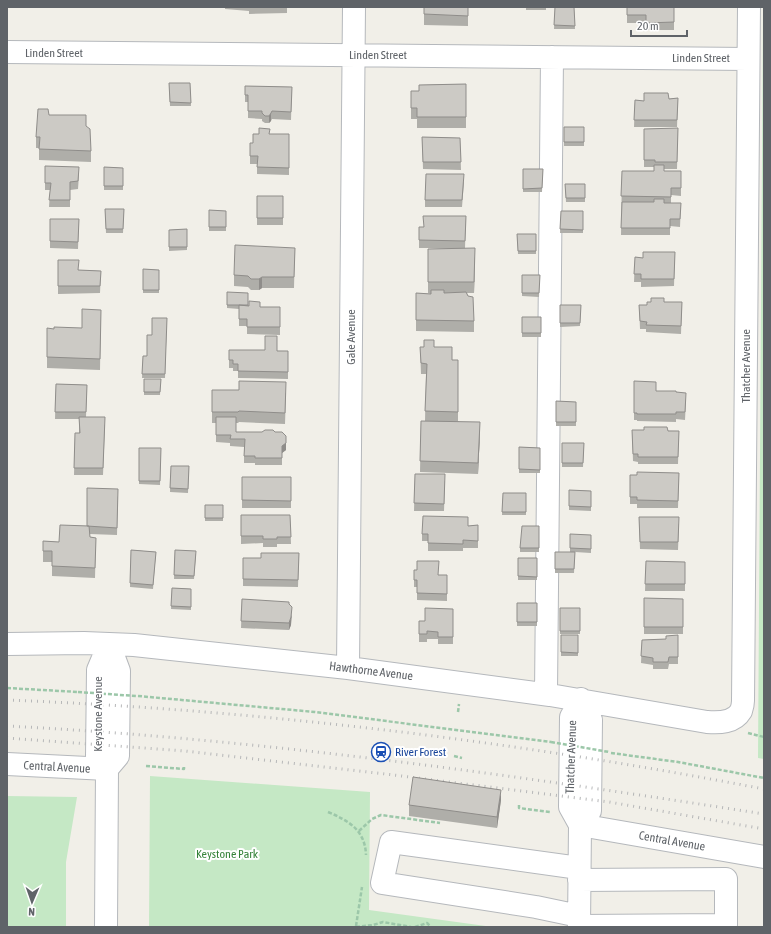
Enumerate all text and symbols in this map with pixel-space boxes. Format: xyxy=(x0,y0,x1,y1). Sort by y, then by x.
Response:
scale bar xyxy=(631,12,687,38)
text: 20 m xyxy=(637,19,659,33)
street label: Linden Street xyxy=(25,46,84,60)
street label: Linden Street xyxy=(349,48,408,62)
street label: Linden Street xyxy=(672,51,731,65)
street label: Gale Avenue xyxy=(344,309,358,365)
street label: Thatcher Avenue xyxy=(739,329,753,403)
street label: Hawthorne Avenue xyxy=(328,659,414,683)
street label: Keystone Avenue xyxy=(91,676,105,752)
street label: Thatcher Avenue xyxy=(563,720,579,794)
station icon: River Forest xyxy=(370,741,392,763)
place label: River Forest xyxy=(395,745,447,759)
street label: Central Avenue xyxy=(23,758,91,776)
street label: Central Avenue xyxy=(638,828,706,854)
park label: Keystone Park xyxy=(196,847,259,861)
north arrow xyxy=(12,882,52,922)
text: N xyxy=(28,906,35,918)

